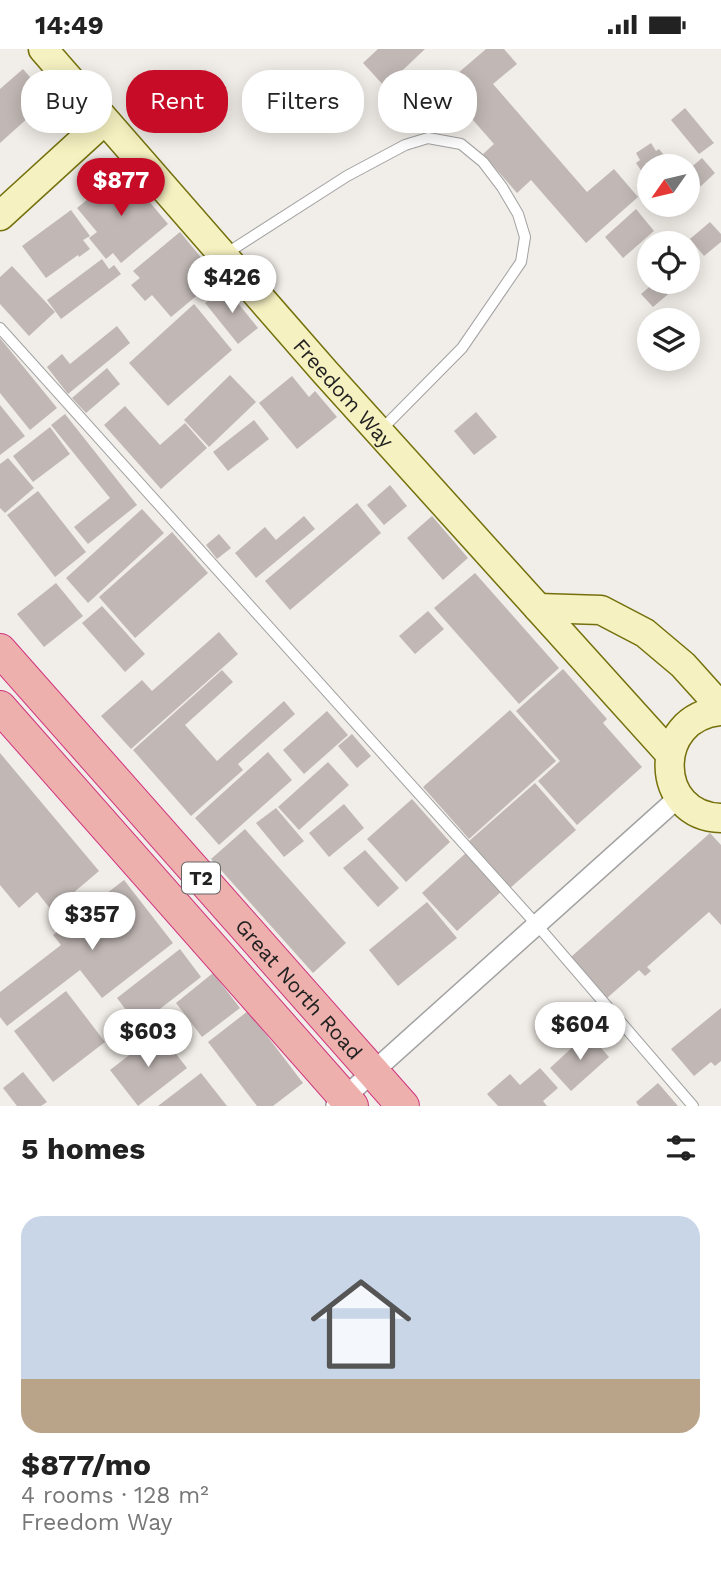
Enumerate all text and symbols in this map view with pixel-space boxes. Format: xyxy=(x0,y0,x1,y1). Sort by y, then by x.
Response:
text: 14:49 xyxy=(35,10,104,40)
chip: Buy xyxy=(21,70,112,133)
chip: Rent xyxy=(126,70,228,133)
chip: Filters xyxy=(242,70,364,133)
chip: New xyxy=(378,70,477,133)
north arrow xyxy=(637,154,700,217)
map controls xyxy=(637,154,700,371)
pin: $877 xyxy=(80,159,162,218)
text: $877 xyxy=(93,167,149,194)
button: locate xyxy=(637,231,700,294)
pin: $426 xyxy=(191,255,273,315)
text: $426 xyxy=(203,264,261,291)
button: layers xyxy=(637,308,700,371)
street label: Freedom Way xyxy=(289,333,400,453)
road number: T2 xyxy=(182,863,220,893)
pin: $357 xyxy=(51,893,133,952)
text: $357 xyxy=(64,901,120,928)
street label: Great North Road xyxy=(231,913,368,1064)
pin: $604 xyxy=(539,1003,621,1062)
pin: $603 xyxy=(107,1009,189,1069)
text: $604 xyxy=(551,1011,609,1038)
text: $603 xyxy=(119,1018,177,1045)
icon: filters xyxy=(662,1129,700,1167)
text: 5 homes xyxy=(21,1131,145,1166)
icon: home xyxy=(298,1261,424,1387)
text: $877/mo xyxy=(21,1447,151,1482)
text: 4 rooms · 128 m² xyxy=(21,1482,209,1509)
text: Freedom Way xyxy=(21,1509,172,1536)

